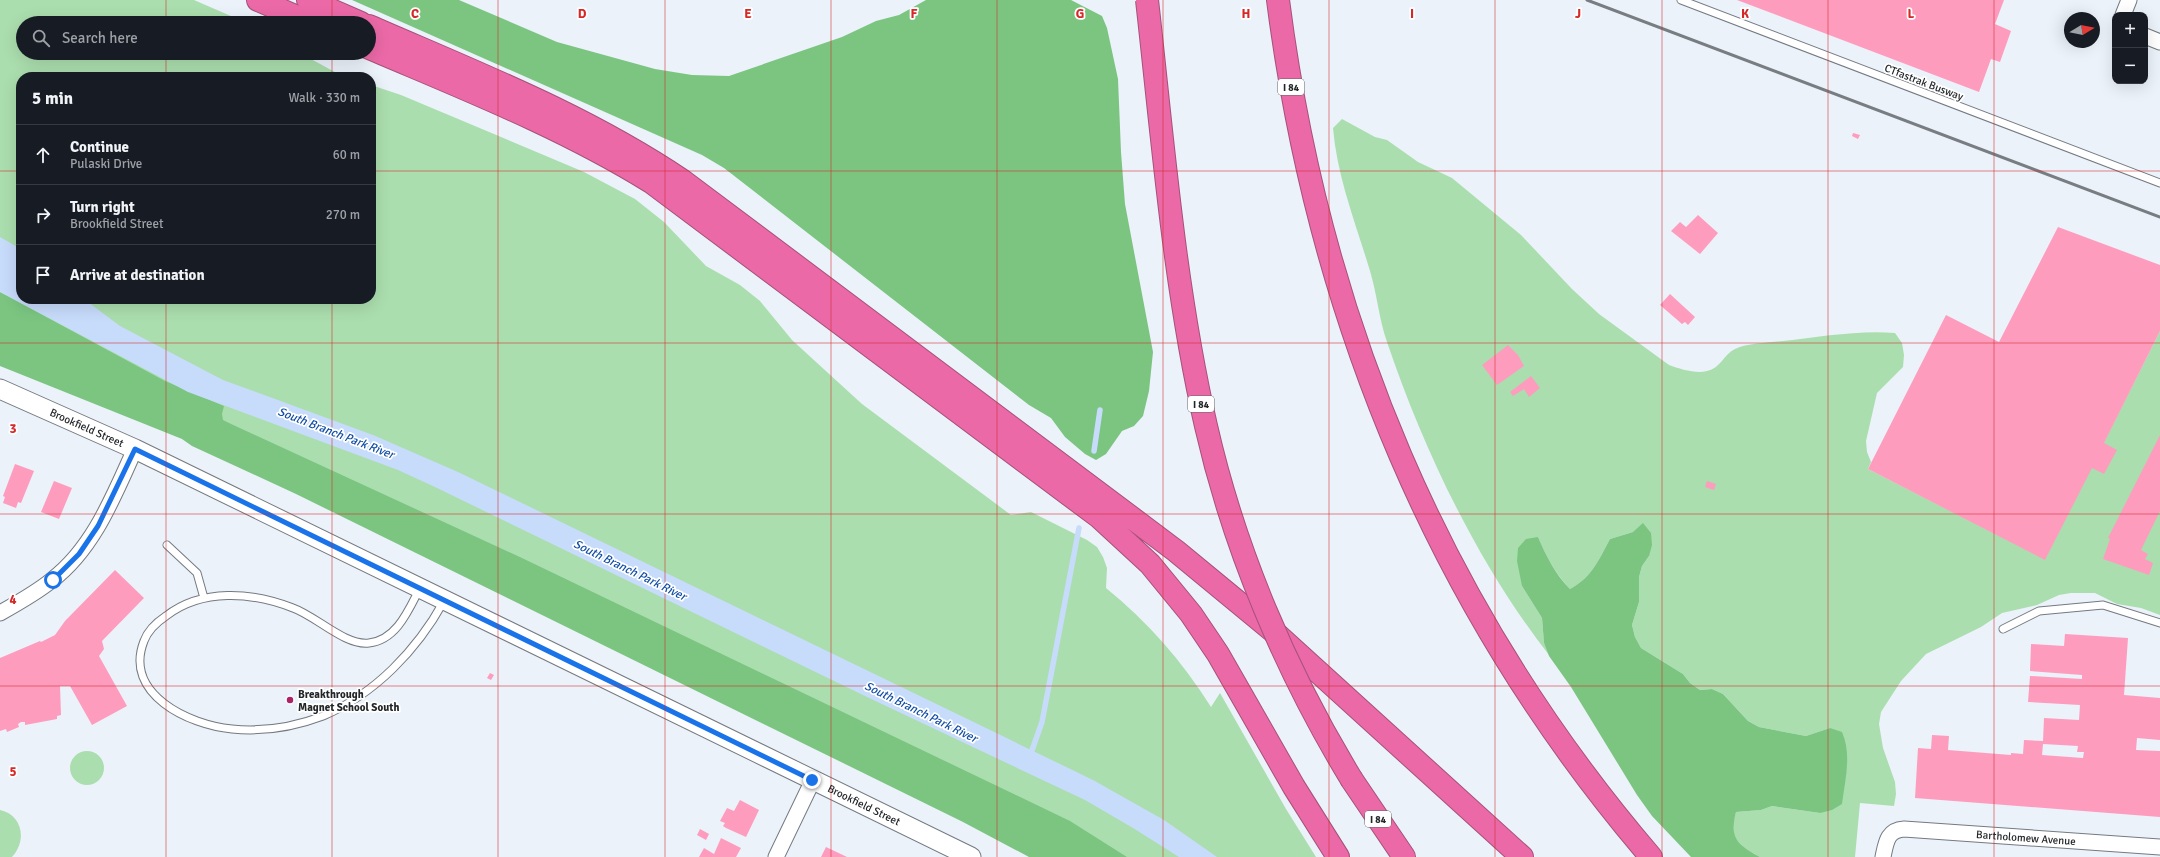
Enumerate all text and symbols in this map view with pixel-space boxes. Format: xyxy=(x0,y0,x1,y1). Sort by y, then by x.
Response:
text: C xyxy=(411,6,419,22)
text: D xyxy=(578,6,587,22)
text: E xyxy=(744,6,752,22)
text: F xyxy=(911,6,918,22)
text: G xyxy=(1076,6,1084,22)
text: H xyxy=(1242,6,1250,22)
text: I xyxy=(1410,6,1414,22)
text: J xyxy=(1575,6,1581,22)
text: K xyxy=(1741,6,1749,22)
text: L xyxy=(1908,6,1915,22)
north arrow xyxy=(2064,12,2100,48)
map controls xyxy=(2112,12,2148,84)
button: + xyxy=(2112,12,2148,48)
search box xyxy=(16,16,376,60)
icon: search xyxy=(30,27,52,49)
text: Search here xyxy=(62,29,138,47)
button: − xyxy=(2112,48,2148,84)
street label: CTfastrak Busway xyxy=(1883,61,1966,104)
road number: I 84 xyxy=(1278,79,1304,95)
text: 5 min xyxy=(32,88,73,109)
text: Walk · 330 m xyxy=(289,90,360,106)
text: Continue xyxy=(70,138,129,156)
icon: ahead xyxy=(32,144,54,166)
text: 60 m xyxy=(333,147,360,163)
text: Pulaski Drive xyxy=(70,156,142,172)
text: Turn right xyxy=(70,198,135,216)
icon: right xyxy=(32,204,54,226)
text: 270 m xyxy=(326,207,360,223)
text: Brookfield Street xyxy=(70,216,164,232)
icon: arrive xyxy=(32,264,54,286)
text: Arrive at destination xyxy=(70,266,205,284)
road number: I 84 xyxy=(1188,396,1214,412)
water label: South Branch Park River xyxy=(275,404,398,463)
street label: Brookfield Street xyxy=(48,406,126,450)
text: 3 xyxy=(9,421,17,437)
water label: South Branch Park River xyxy=(571,537,690,605)
route start xyxy=(44,571,62,589)
text: 4 xyxy=(9,592,17,608)
water label: South Branch Park River xyxy=(862,679,981,747)
place label: Breakthrough Magnet School South xyxy=(298,688,399,714)
marker: Breakthrough Magnet School South xyxy=(285,695,295,705)
text: 5 xyxy=(9,764,17,780)
route end xyxy=(803,771,821,789)
street label: Brookfield Street xyxy=(825,782,903,829)
road number: I 84 xyxy=(1365,811,1391,827)
street label: Bartholomew Avenue xyxy=(1976,828,2076,848)

